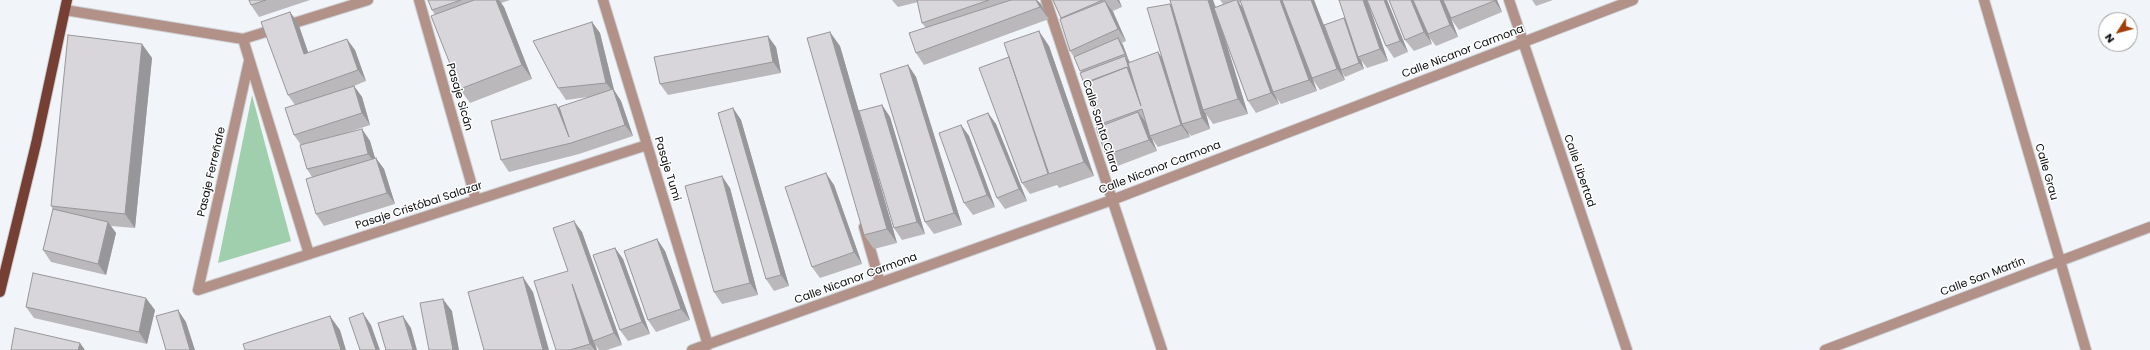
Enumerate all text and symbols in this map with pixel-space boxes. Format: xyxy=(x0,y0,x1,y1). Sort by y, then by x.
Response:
north arrow xyxy=(2098,12,2138,52)
street label: Calle Nicanor Carmona xyxy=(1400,23,1526,81)
text: N xyxy=(2100,30,2118,47)
street label: Pasaje Sicán xyxy=(443,62,475,132)
street label: Calle Santa Clara xyxy=(1079,78,1121,174)
street label: Pasaje Ferreñafe xyxy=(195,126,229,218)
street label: Calle Libertad xyxy=(1560,133,1598,209)
street label: Pasaje Tumi xyxy=(651,135,683,203)
street label: Calle Nicanor Carmona xyxy=(1097,139,1223,197)
street label: Calle Grau xyxy=(2032,142,2060,202)
street label: Pasaje Cristóbal Salazar xyxy=(354,179,484,233)
street label: Calle Nicanor Carmona xyxy=(793,251,919,307)
street label: Calle San Martín xyxy=(1939,255,2027,299)

